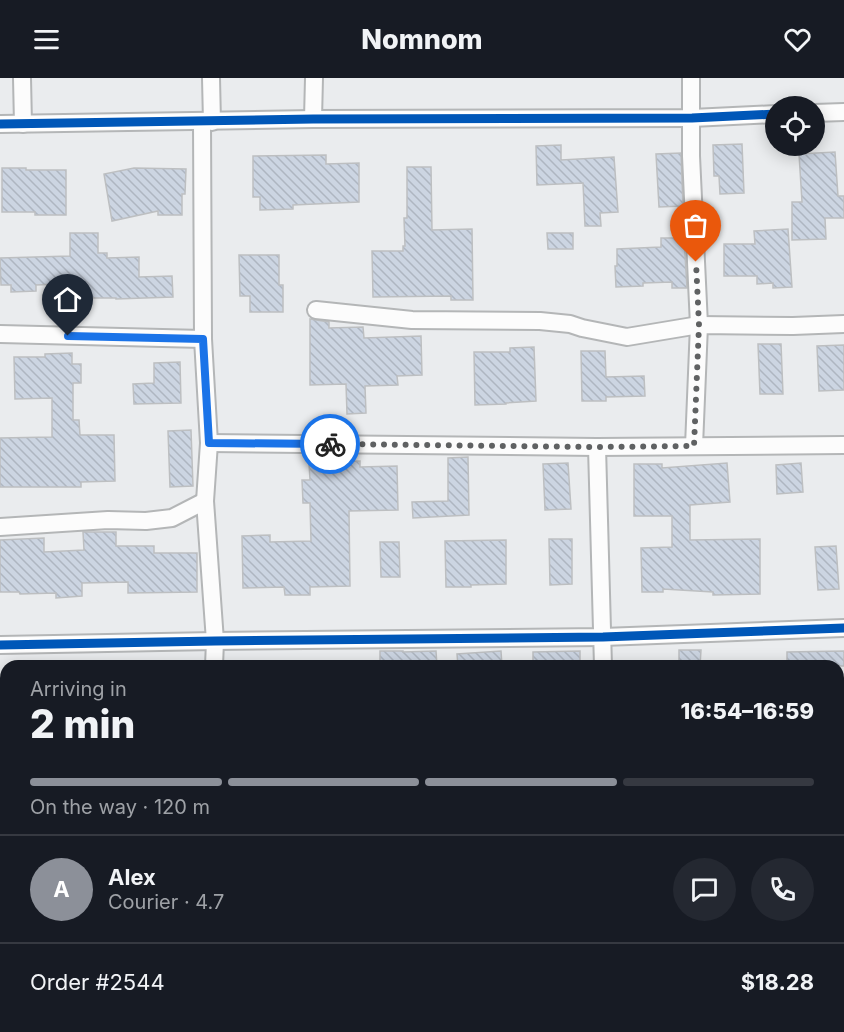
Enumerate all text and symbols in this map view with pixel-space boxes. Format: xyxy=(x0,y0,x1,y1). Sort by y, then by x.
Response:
icon: menu xyxy=(30,23,63,56)
text: Nomnom xyxy=(361,23,483,56)
icon: heart xyxy=(781,23,814,56)
map controls xyxy=(765,96,825,156)
button: locate xyxy=(765,96,825,156)
pin xyxy=(670,200,721,262)
icon: bag xyxy=(679,209,712,242)
pin xyxy=(42,274,93,336)
icon: home xyxy=(51,283,84,316)
courier xyxy=(300,414,360,474)
icon: bike xyxy=(314,428,347,461)
text: Arriving in xyxy=(30,677,127,701)
text: 16:54–16:59 xyxy=(681,698,814,724)
text: 2 min xyxy=(30,700,135,747)
text: On the way · 120 m xyxy=(30,795,210,819)
button: chat xyxy=(673,858,736,921)
button: phone xyxy=(751,858,814,921)
text: Alex xyxy=(108,864,156,890)
text: A xyxy=(53,876,70,902)
text: Courier · 4.7 xyxy=(108,890,224,914)
text: Order #2544 xyxy=(30,969,165,995)
text: $18.28 xyxy=(741,969,814,995)

